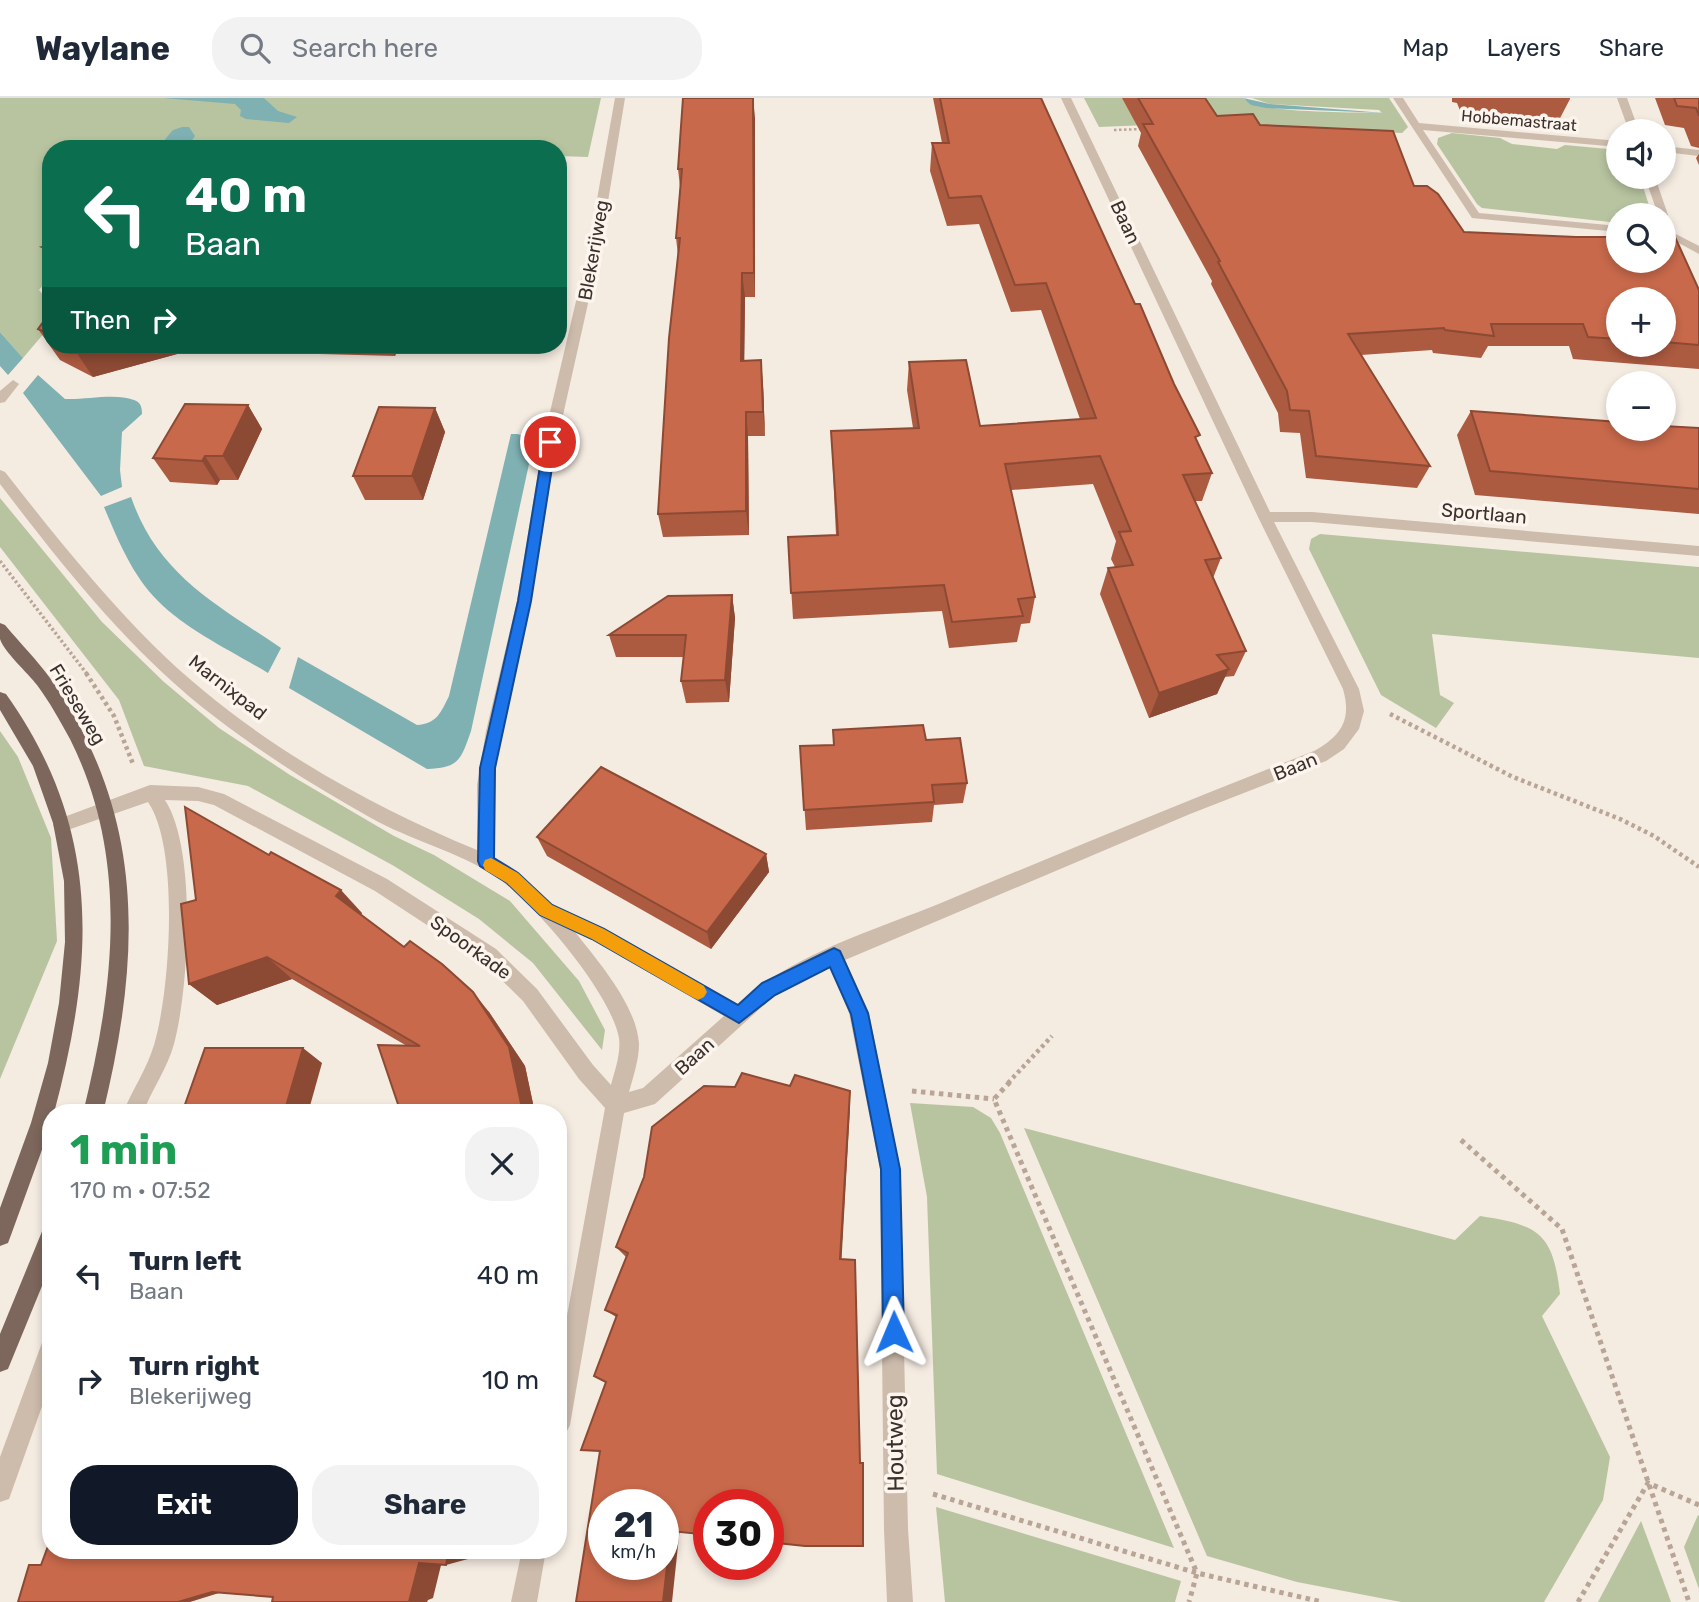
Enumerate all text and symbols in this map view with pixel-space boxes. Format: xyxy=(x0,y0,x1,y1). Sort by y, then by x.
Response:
search box xyxy=(212,17,702,80)
text: Waylane xyxy=(35,29,170,68)
icon: search xyxy=(236,29,274,67)
text: Search here xyxy=(292,33,438,64)
text: Map xyxy=(1402,34,1449,62)
text: Layers xyxy=(1487,34,1561,62)
text: Share xyxy=(1599,34,1664,62)
street label: Hobbemastraat xyxy=(1460,106,1578,135)
map controls xyxy=(1606,119,1676,441)
button: sound xyxy=(1606,119,1676,189)
text: 40 m xyxy=(185,166,307,224)
icon: left xyxy=(70,168,161,259)
street label: Baan xyxy=(1106,197,1146,248)
street label: Blekerijweg xyxy=(573,198,614,302)
button: search xyxy=(1606,203,1676,273)
text: Baan xyxy=(185,225,261,263)
button: + xyxy=(1606,287,1676,357)
icon: right xyxy=(145,301,183,339)
text: Then xyxy=(70,305,131,336)
button: − xyxy=(1606,371,1676,441)
pin xyxy=(520,412,580,472)
icon: arrive xyxy=(531,423,569,461)
street label: Sportlaan xyxy=(1440,498,1528,529)
street label: Marnixpad xyxy=(184,650,271,725)
street label: Frieseweg xyxy=(44,660,111,749)
street label: Baan xyxy=(1270,747,1320,786)
street label: Spoorkade xyxy=(426,910,516,984)
street label: Baan xyxy=(670,1033,719,1080)
text: 1 min xyxy=(70,1125,177,1175)
button: close xyxy=(465,1127,539,1201)
text: 170 m · 07:52 xyxy=(70,1176,211,1204)
text: Turn left xyxy=(129,1246,241,1277)
icon: left xyxy=(70,1257,108,1295)
text: 40 m xyxy=(477,1260,539,1291)
text: Baan xyxy=(129,1277,184,1305)
position arrow xyxy=(857,1295,931,1369)
text: Turn right xyxy=(129,1351,259,1382)
icon: right xyxy=(70,1362,108,1400)
text: 10 m xyxy=(482,1365,539,1396)
text: Blekerijweg xyxy=(129,1382,252,1410)
street label: Houtweg xyxy=(880,1394,910,1492)
button: Exit xyxy=(70,1465,298,1545)
button: Share xyxy=(312,1465,539,1545)
speed limit sign: 30 xyxy=(693,1489,784,1580)
text: 21 xyxy=(613,1504,654,1546)
text: km/h xyxy=(611,1541,656,1563)

